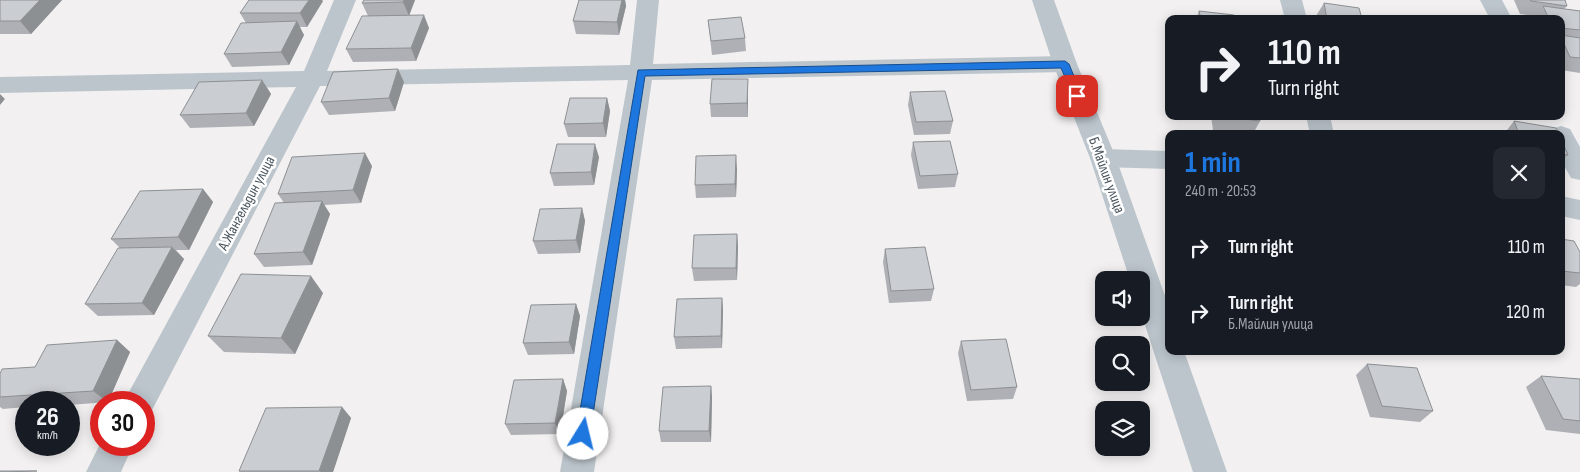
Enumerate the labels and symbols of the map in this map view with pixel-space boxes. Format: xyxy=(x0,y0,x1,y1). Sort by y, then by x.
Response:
pin xyxy=(1056,75,1098,117)
street label: Б.Майлин улица xyxy=(1084,134,1129,216)
street label: А.Жангельдин улица xyxy=(213,153,279,255)
speed limit sign: 30 xyxy=(90,391,155,456)
position arrow xyxy=(556,407,608,459)

